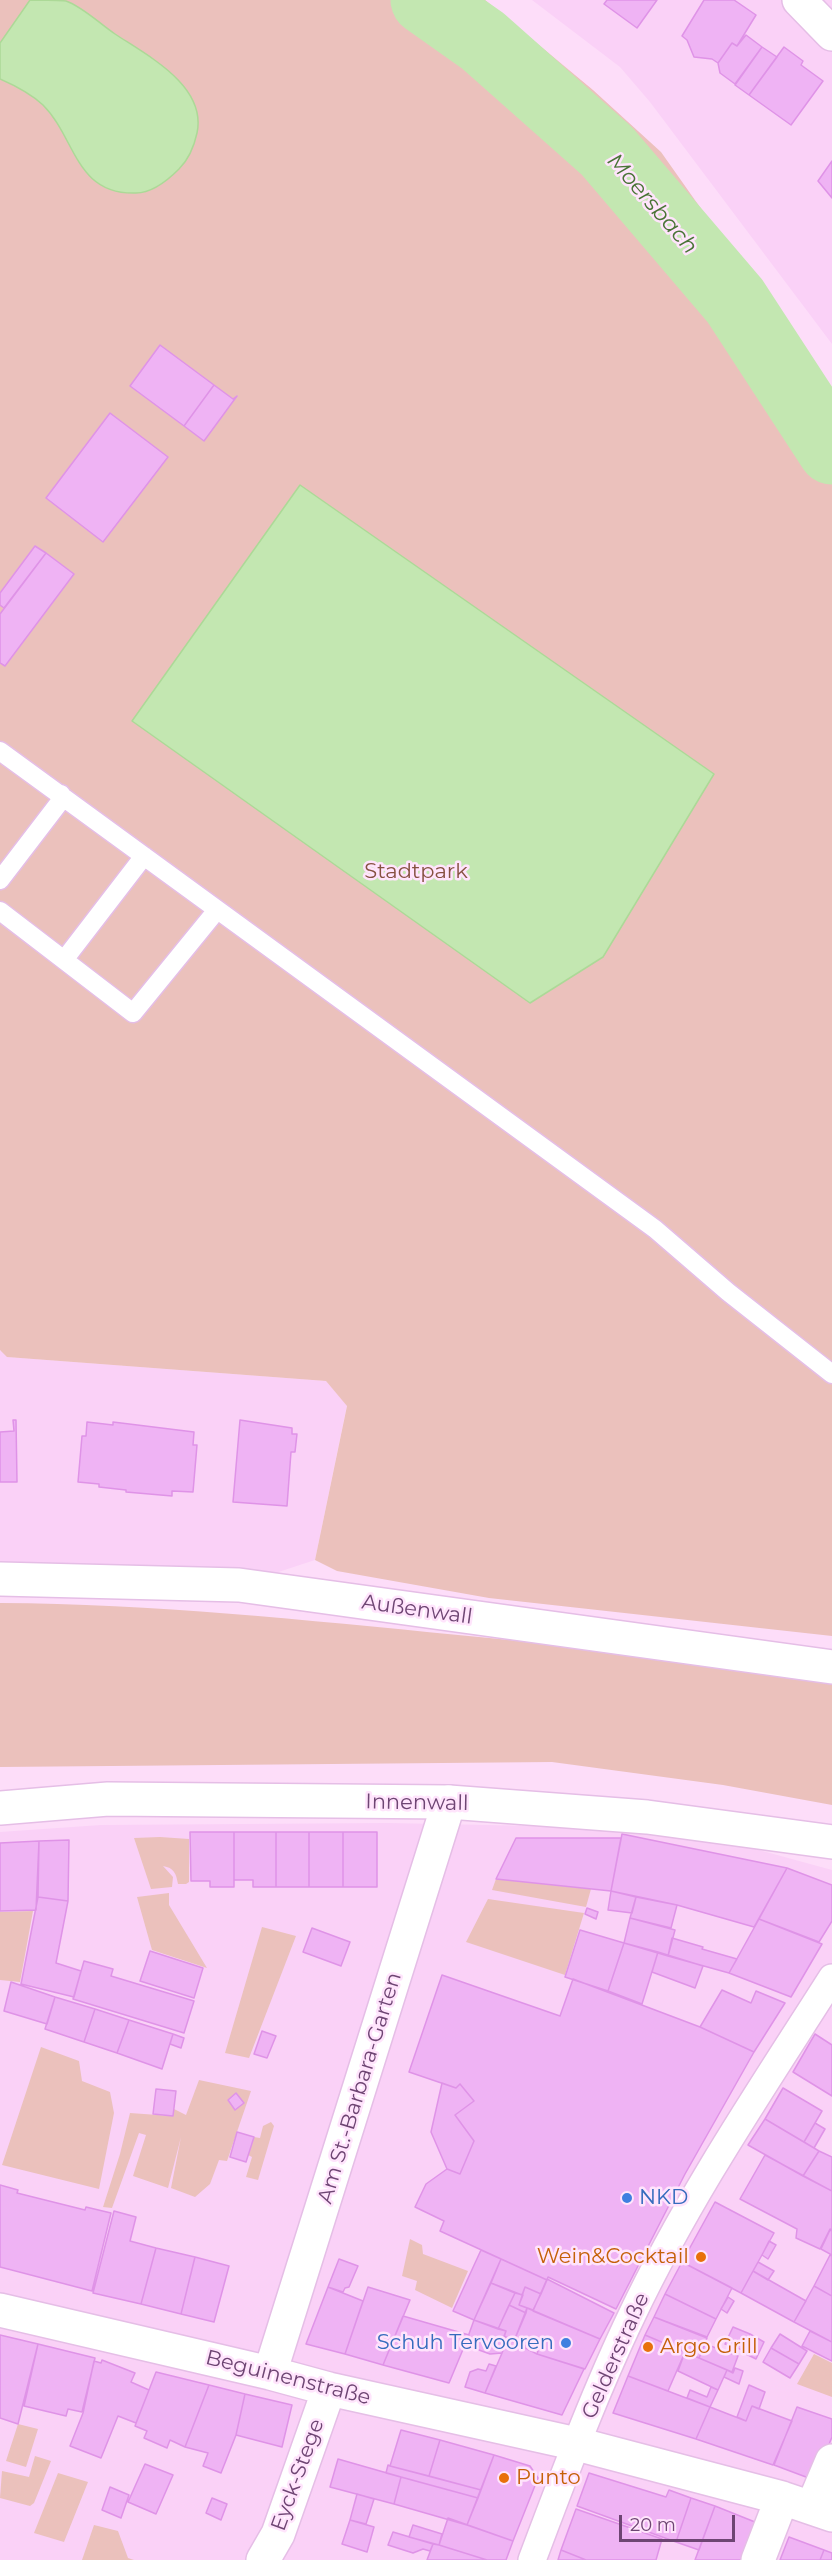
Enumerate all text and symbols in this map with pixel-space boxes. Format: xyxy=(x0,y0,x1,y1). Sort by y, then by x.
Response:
water label: Moersbach xyxy=(601,148,703,260)
park label: Stadtpark xyxy=(364,859,468,885)
street label: Außenwall xyxy=(360,1590,474,1630)
street label: Innenwall xyxy=(365,1790,469,1816)
street label: Am St.-Barbara-Garten xyxy=(313,1969,407,2207)
place label: NKD xyxy=(639,2185,688,2211)
marker: NKD xyxy=(620,2191,634,2205)
place label: Wein&Cocktail xyxy=(537,2244,689,2270)
marker: Wein&Cocktail xyxy=(694,2250,708,2264)
street label: Gelderstraße xyxy=(577,2289,655,2423)
place label: Schuh Tervooren xyxy=(377,2330,554,2356)
place label: Argo Grill xyxy=(660,2334,758,2360)
marker: Schuh Tervooren xyxy=(559,2336,573,2350)
marker: Argo Grill xyxy=(641,2340,655,2354)
street label: Beguinenstraße xyxy=(203,2345,373,2411)
street label: Eyck-Stege xyxy=(266,2416,330,2534)
place label: Punto xyxy=(516,2465,581,2491)
marker: Punto xyxy=(497,2471,511,2485)
scale bar xyxy=(622,2503,738,2541)
text: 20 m xyxy=(630,2514,676,2536)

